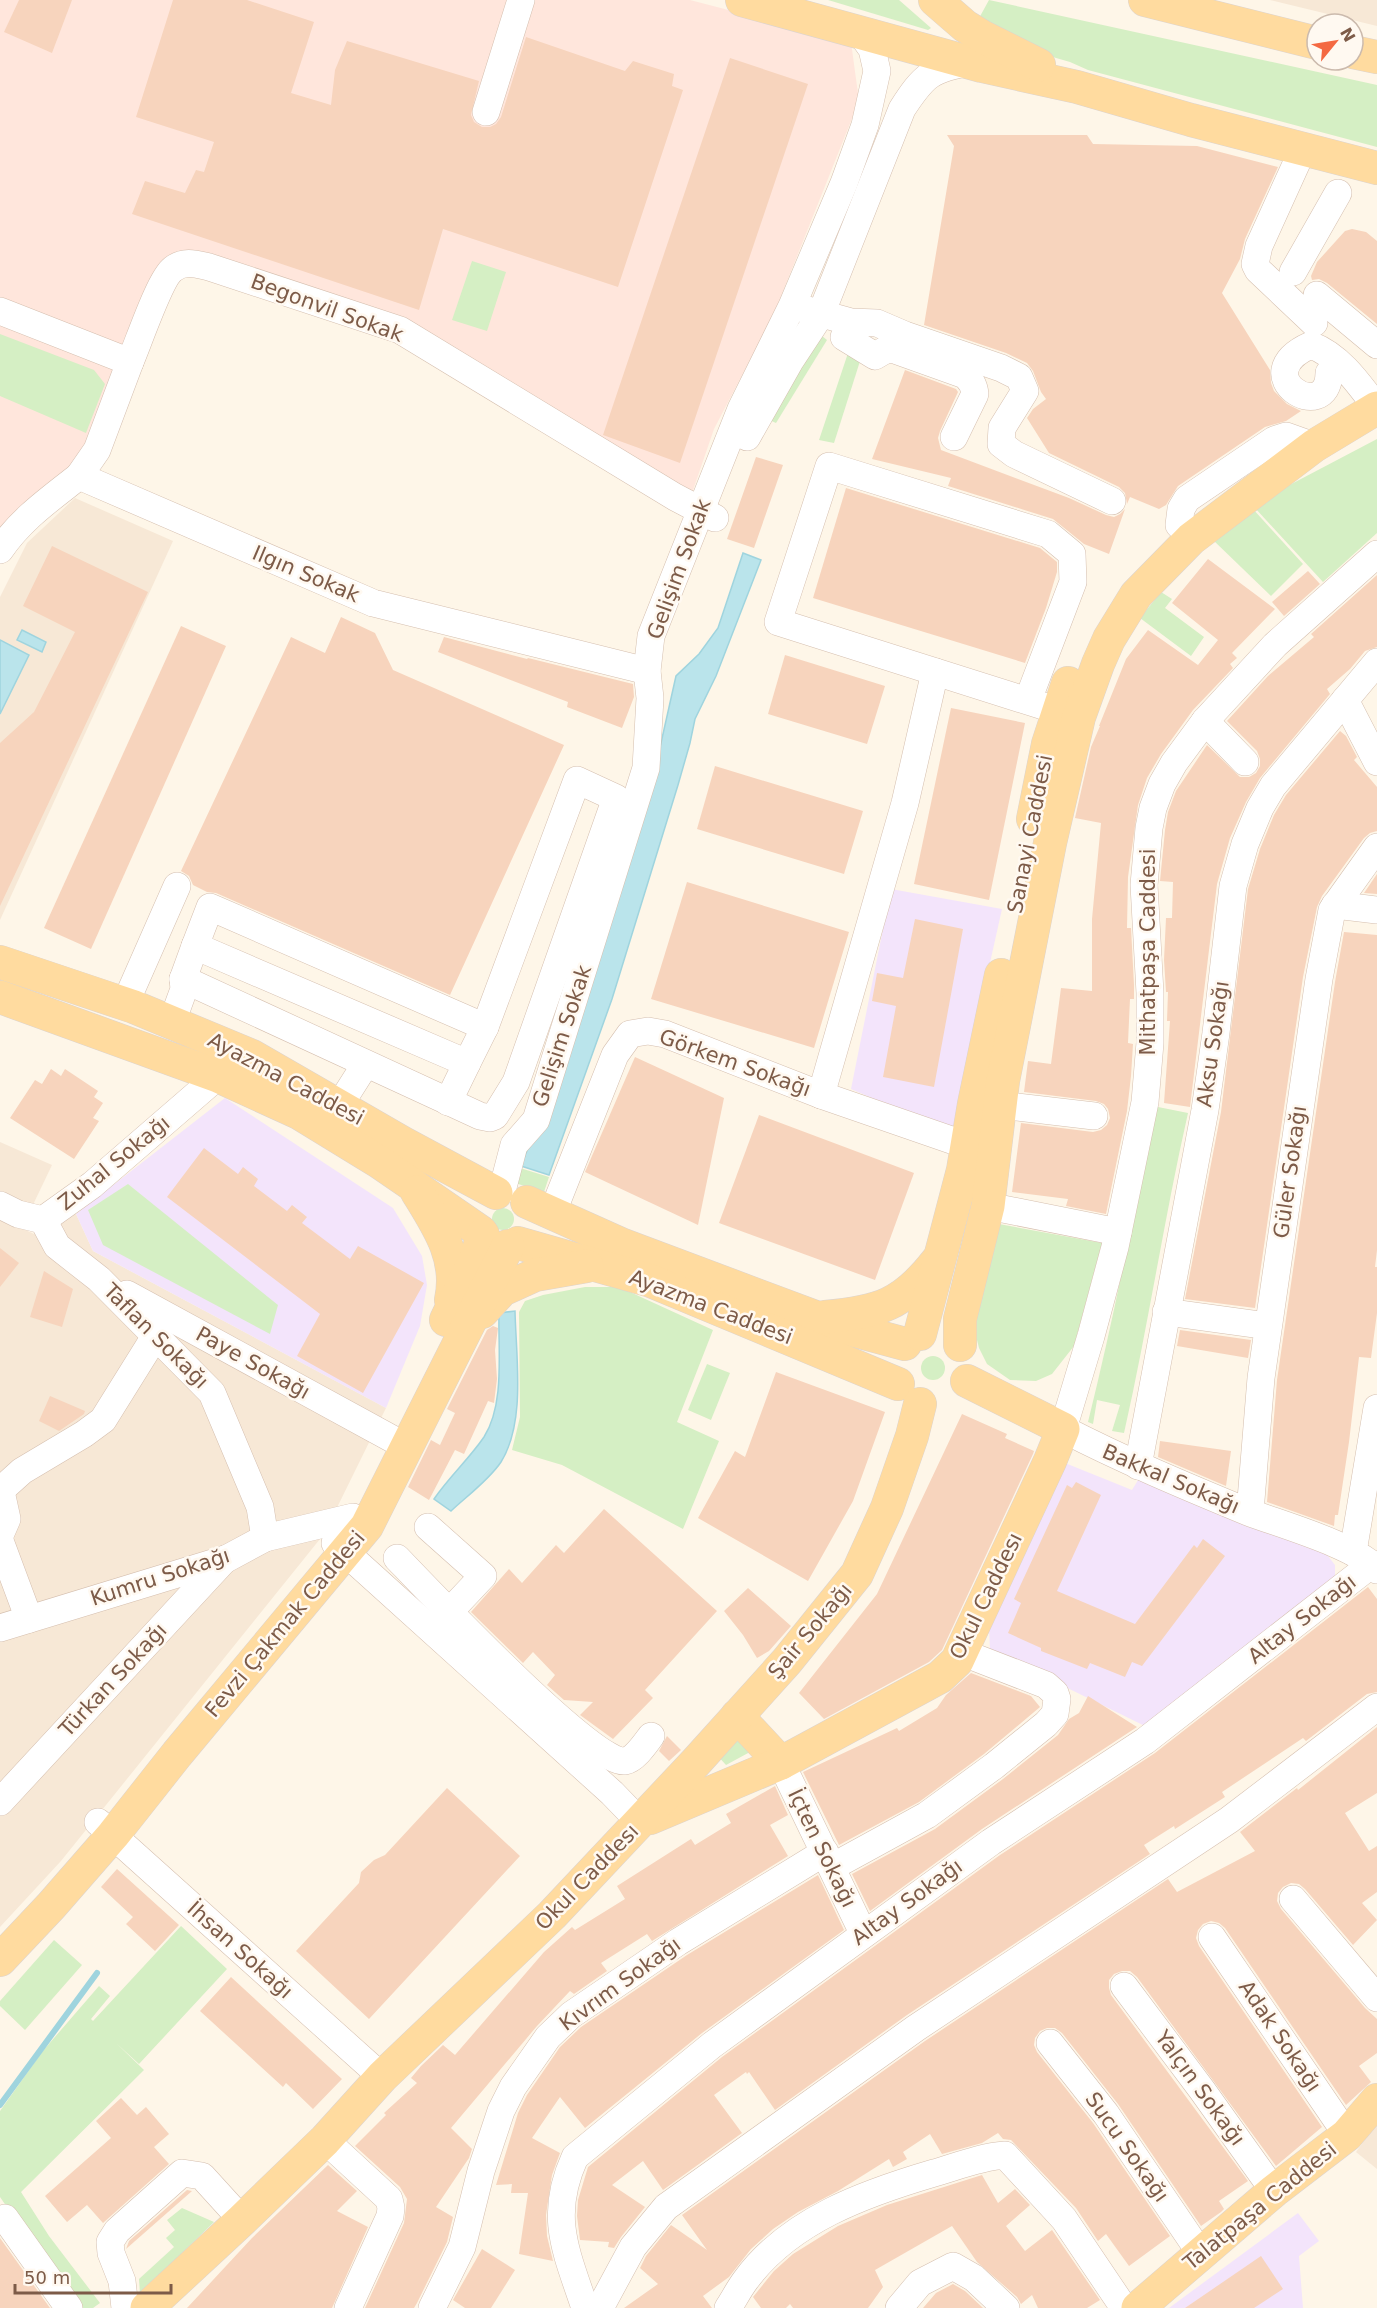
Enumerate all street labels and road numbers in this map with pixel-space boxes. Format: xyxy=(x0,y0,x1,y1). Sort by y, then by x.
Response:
street label: Begonvil Sokak xyxy=(247,269,407,347)
street label: Gelişim Sokak xyxy=(642,495,716,643)
street label: Ilgın Sokak xyxy=(249,541,364,608)
street label: Sanayi Caddesi xyxy=(1003,753,1057,915)
street label: Mithatpaşa Caddesi xyxy=(1136,848,1160,1056)
street label: Gelişim Sokak xyxy=(528,961,597,1110)
street label: Aksu Sokağı xyxy=(1192,979,1234,1109)
street label: Görkem Sokağı xyxy=(656,1024,814,1102)
street label: Ayazma Caddesi xyxy=(204,1028,368,1130)
street label: Güler Sokağı xyxy=(1269,1104,1311,1240)
street label: Zuhal Sokağı xyxy=(53,1111,175,1215)
street label: Ayazma Caddesi xyxy=(626,1265,796,1349)
street label: Taflan Sokağı xyxy=(98,1278,213,1393)
street label: Paye Sokağı xyxy=(192,1322,314,1404)
street label: Bakkal Sokağı xyxy=(1099,1439,1243,1519)
street label: Fevzi Çakmak Caddesi xyxy=(200,1526,370,1722)
street label: Okul Caddesı xyxy=(945,1529,1027,1663)
street label: Kumru Sokağı xyxy=(87,1543,233,1611)
street label: Altay Sokağı xyxy=(1243,1569,1361,1669)
street label: Şair Sokağı xyxy=(763,1578,857,1684)
street label: Türkan Sokağı xyxy=(54,1618,172,1743)
street label: İçten Sokağı xyxy=(783,1784,862,1911)
street label: Okul Caddesı xyxy=(531,1819,643,1935)
street label: Altay Sokağı xyxy=(847,1854,967,1950)
street label: İhsan Sokağı xyxy=(182,1896,298,2004)
street label: Kıvrım Sokağı xyxy=(555,1932,685,2036)
street label: Adak Sokağı xyxy=(1234,1976,1326,2096)
street label: Yalçın Sokağı xyxy=(1150,2025,1250,2150)
street label: Sucu Sokağı xyxy=(1080,2088,1174,2206)
street label: Talatpaşa Caddesi xyxy=(1178,2137,1341,2276)

